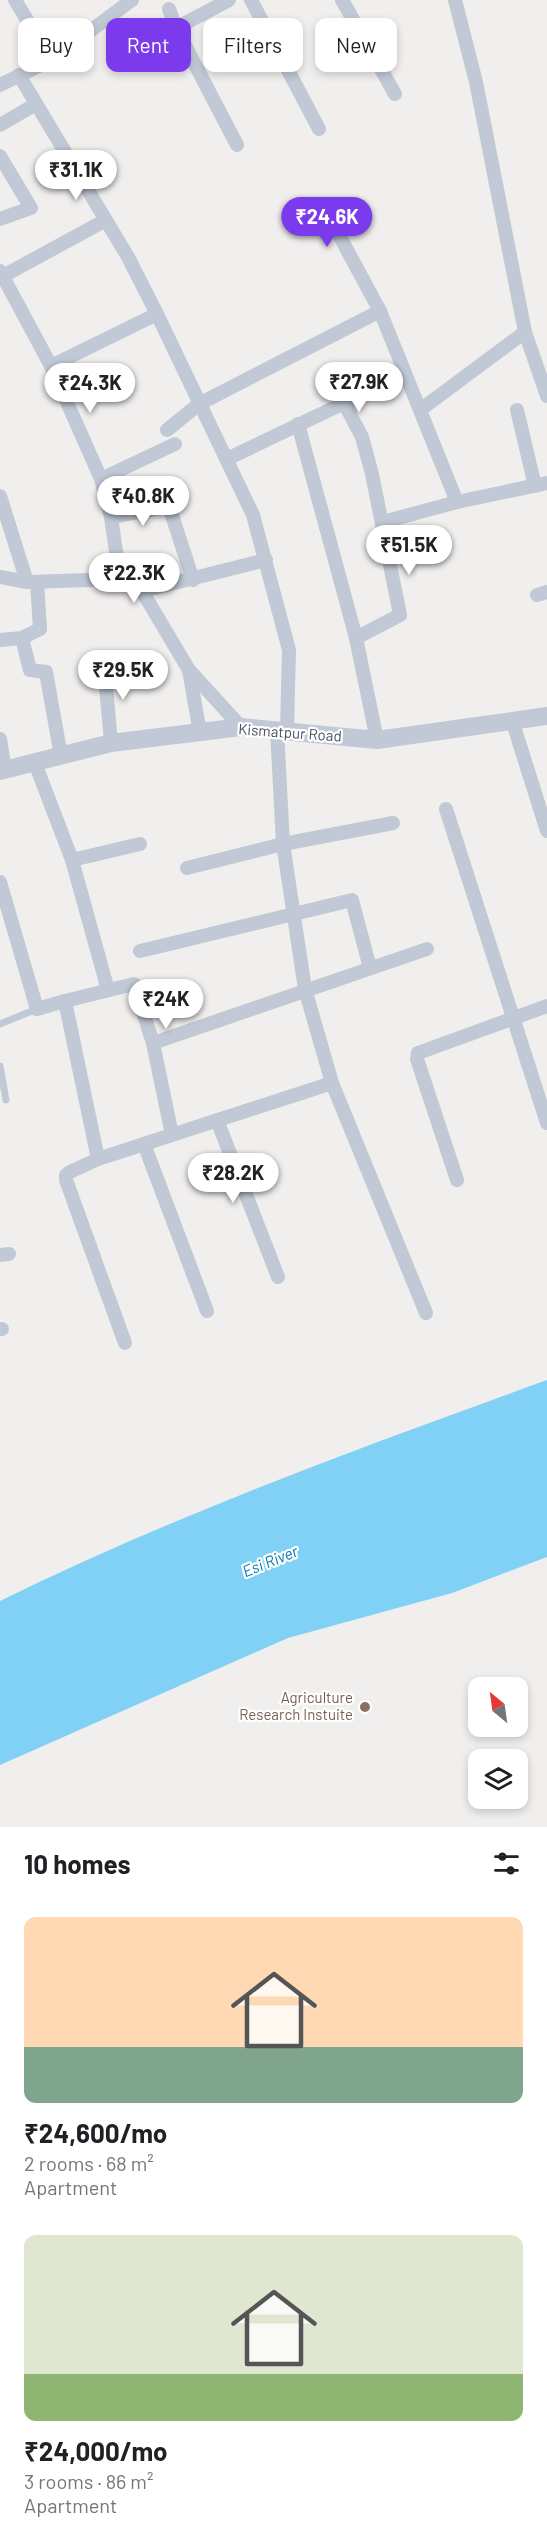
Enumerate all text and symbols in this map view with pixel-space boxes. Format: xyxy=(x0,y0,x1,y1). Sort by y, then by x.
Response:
chip: Buy xyxy=(18,18,94,72)
chip: Rent xyxy=(106,18,191,72)
chip: Filters xyxy=(203,18,303,72)
chip: New xyxy=(315,18,397,72)
pin: ₹31.1K xyxy=(27,150,125,201)
text: ₹31.1K xyxy=(49,157,103,181)
pin: ₹24.6K xyxy=(278,197,376,248)
text: ₹24.6K xyxy=(295,204,359,228)
pin: ₹27.9K xyxy=(310,362,408,413)
pin: ₹24.3K xyxy=(41,363,139,414)
text: ₹27.9K xyxy=(329,369,389,393)
text: ₹24.3K xyxy=(58,370,122,394)
pin: ₹40.8K xyxy=(94,476,192,527)
text: ₹40.8K xyxy=(111,483,175,507)
pin: ₹51.5K xyxy=(360,525,458,576)
text: ₹51.5K xyxy=(380,532,438,556)
pin: ₹22.3K xyxy=(85,553,183,604)
text: ₹22.3K xyxy=(103,560,165,584)
pin: ₹29.5K xyxy=(74,650,172,701)
text: ₹29.5K xyxy=(92,657,154,681)
street label: Kismatpur Road xyxy=(238,719,342,745)
pin: ₹24K xyxy=(130,979,202,1030)
text: ₹24K xyxy=(142,986,190,1010)
pin: ₹28.2K xyxy=(184,1153,282,1204)
text: ₹28.2K xyxy=(202,1160,264,1184)
water label: Esi River xyxy=(239,1540,302,1580)
north arrow xyxy=(468,1677,528,1737)
map controls xyxy=(468,1677,528,1809)
place label: Agriculture Research Instuite xyxy=(239,1688,353,1723)
marker: Agriculture Research Instuite xyxy=(358,1700,372,1714)
button: layers xyxy=(468,1749,528,1809)
icon: filters xyxy=(490,1847,523,1880)
text: 10 homes xyxy=(24,1848,131,1879)
icon: home xyxy=(220,1956,328,2064)
text: ₹24,600/mo xyxy=(24,2117,167,2148)
text: 2 rooms · 68 m² xyxy=(24,2151,154,2175)
text: Apartment xyxy=(24,2175,117,2199)
icon: home xyxy=(220,2274,328,2382)
text: ₹24,000/mo xyxy=(24,2435,168,2466)
text: 3 rooms · 86 m² xyxy=(24,2469,153,2493)
text: Apartment xyxy=(24,2493,117,2517)

